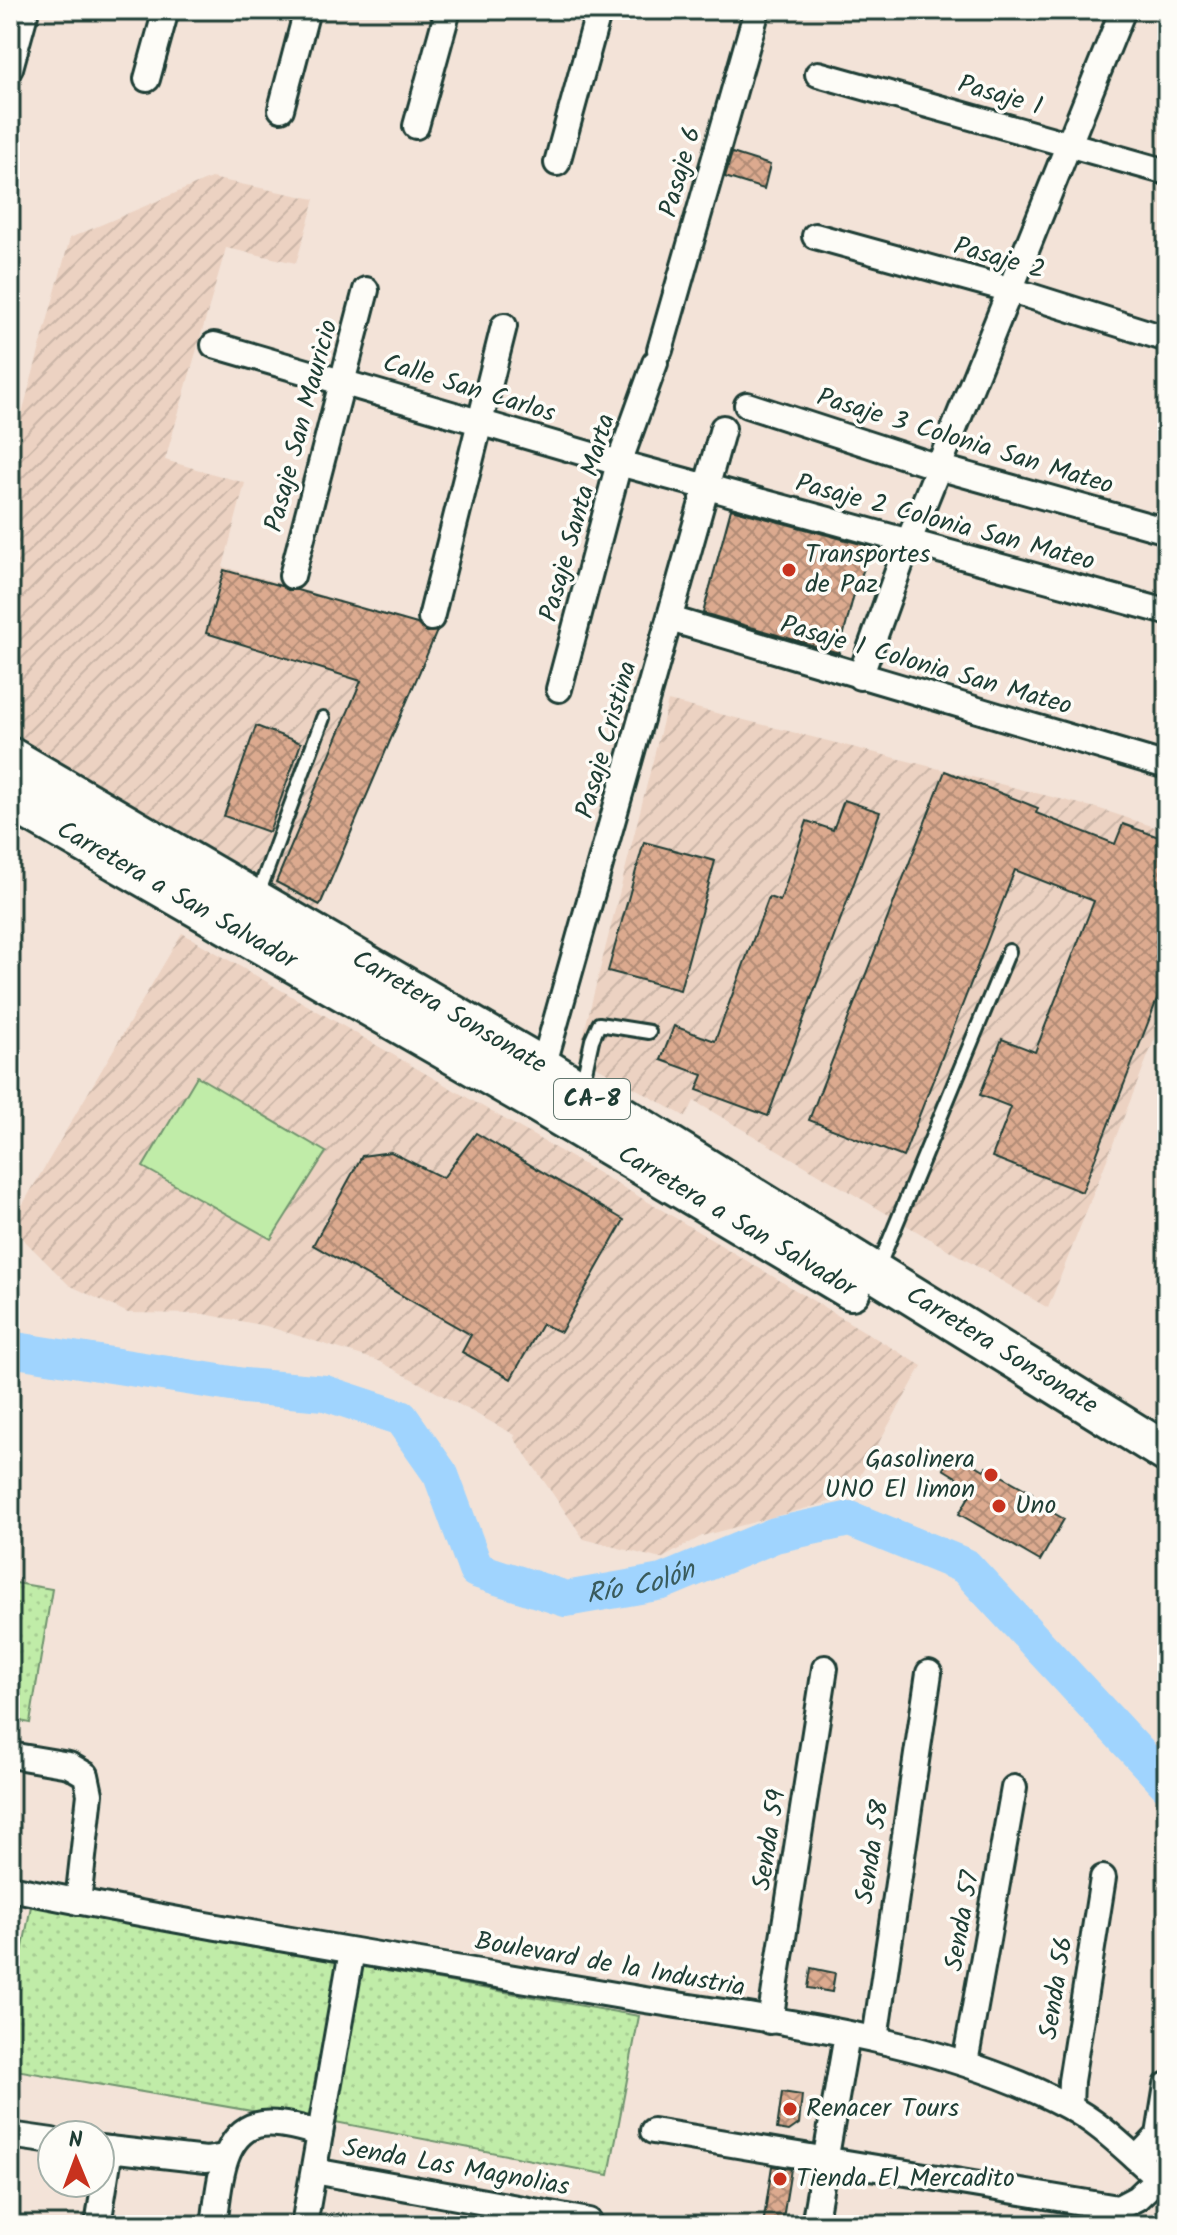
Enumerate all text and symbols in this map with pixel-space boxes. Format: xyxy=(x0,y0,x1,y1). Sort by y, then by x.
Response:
street label: Pasaje 1 xyxy=(953,64,1047,128)
street label: Pasaje 6 xyxy=(648,122,714,222)
street label: Pasaje 2 xyxy=(948,226,1050,292)
street label: Pasaje San Mauricio xyxy=(253,315,351,537)
street label: Calle San Carlos xyxy=(377,343,561,435)
street label: Pasaje 3 Colonia San Mateo xyxy=(811,377,1119,507)
street label: Pasaje Santa Marta xyxy=(528,409,628,627)
street label: Pasaje 2 Colonia San Mateo xyxy=(791,463,1099,583)
place label: Transportes de Paz xyxy=(805,534,930,606)
marker: Transportes de Paz xyxy=(780,561,798,579)
street label: Pasaje 1 Colonia San Mateo xyxy=(775,604,1077,728)
street label: Pasaje Cristina xyxy=(564,656,650,824)
street label: Carretera a San Salvador xyxy=(48,810,306,982)
street label: Carretera Sonsonate xyxy=(344,939,555,1086)
road number: CA-8 xyxy=(554,1079,630,1119)
street label: Carretera a San Salvador xyxy=(609,1134,865,1310)
street label: Carretera Sonsonate xyxy=(897,1275,1107,1427)
place label: Gasolinera UNO El limon xyxy=(825,1439,975,1511)
marker: Gasolinera UNO El limon xyxy=(982,1466,1000,1484)
place label: Uno xyxy=(1015,1485,1056,1527)
marker: Uno xyxy=(990,1497,1008,1515)
water label: Río Colón xyxy=(583,1547,704,1618)
street label: Senda 59 xyxy=(741,1786,799,1893)
street label: Senda 58 xyxy=(844,1797,902,1907)
street label: Senda 57 xyxy=(934,1867,993,1974)
street label: Boulevard de la Industria xyxy=(472,1921,748,2009)
street label: Senda 56 xyxy=(1028,1934,1086,2042)
place label: Renacer Tours xyxy=(806,2088,959,2130)
marker: Renacer Tours xyxy=(781,2100,799,2118)
north arrow xyxy=(36,2119,116,2199)
text: N xyxy=(68,2124,83,2159)
street label: Senda Las Magnolias xyxy=(339,2127,573,2209)
place label: Tienda El Mercadito xyxy=(796,2158,1015,2200)
marker: Tienda El Mercadito xyxy=(771,2170,789,2188)

